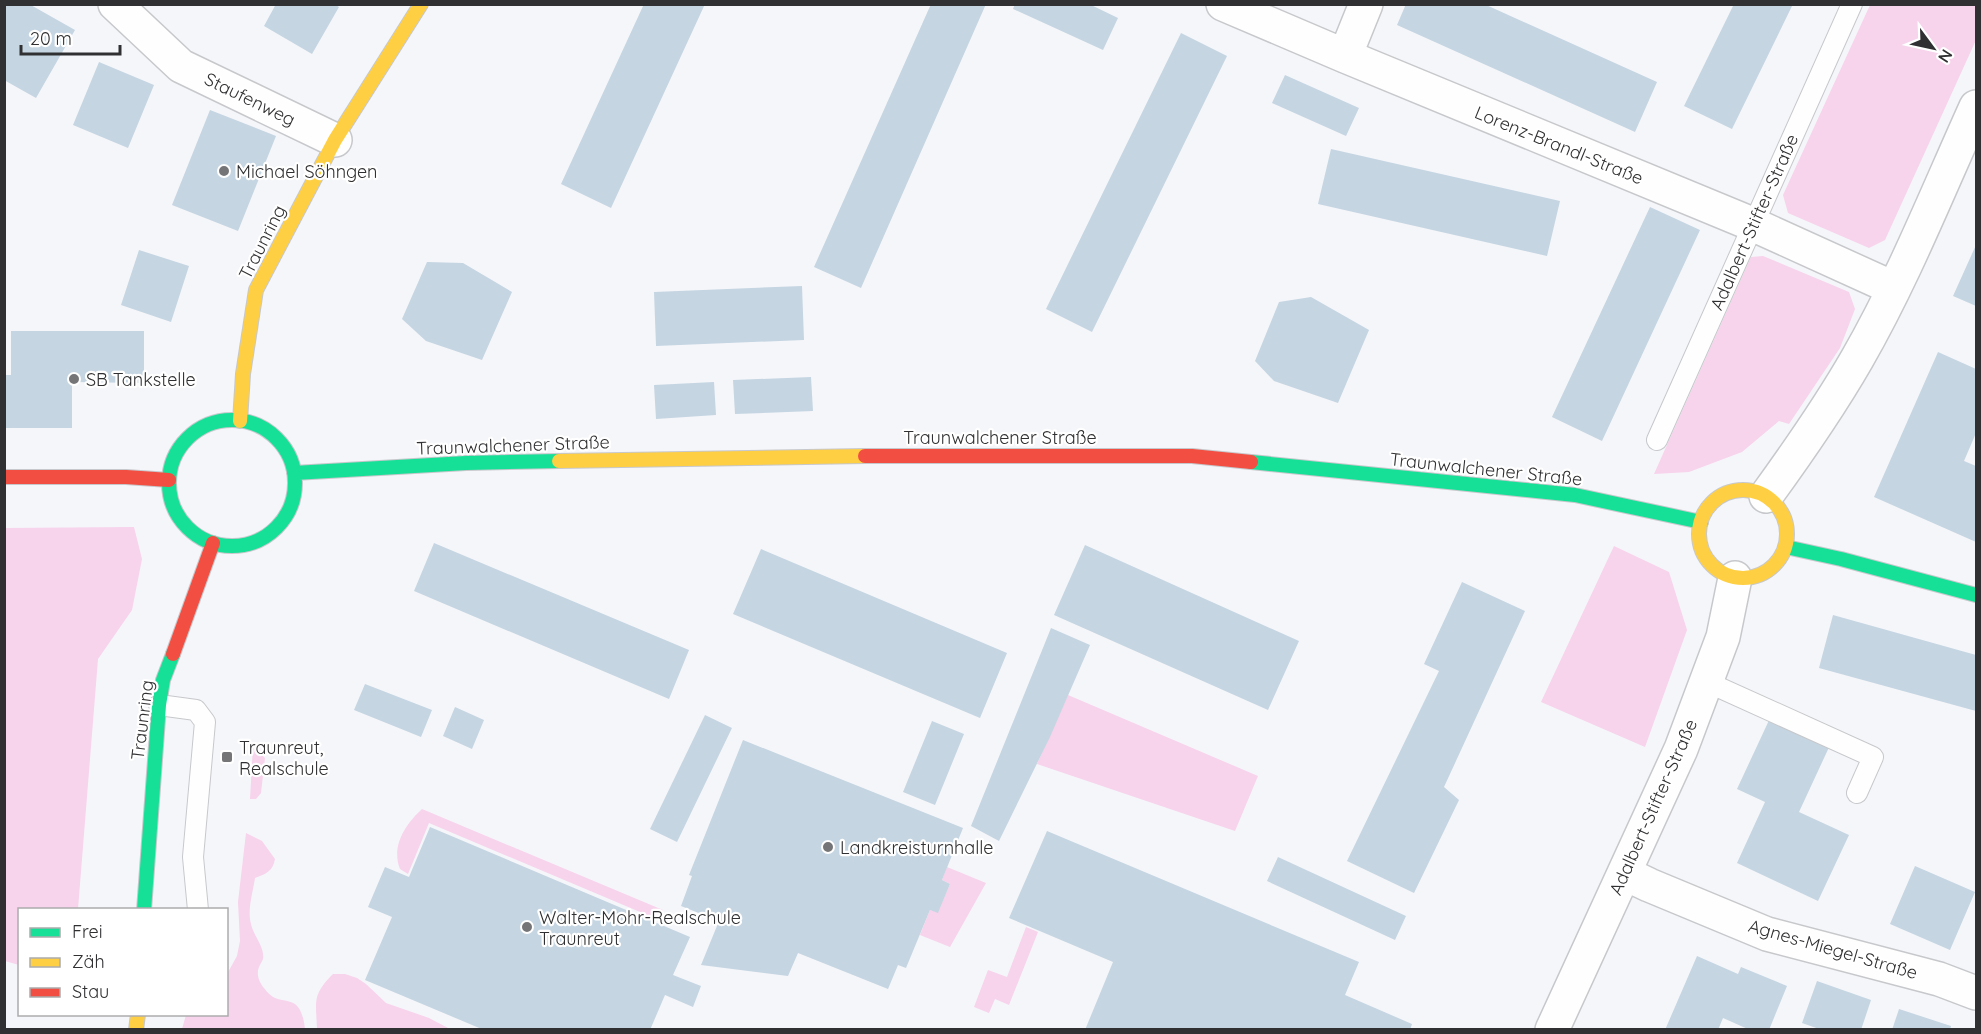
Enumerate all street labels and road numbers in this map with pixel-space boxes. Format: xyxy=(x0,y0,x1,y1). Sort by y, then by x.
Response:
street label: Staufenweg xyxy=(201,67,299,131)
street label: Lorenz-Brandl-Straße xyxy=(1471,101,1647,189)
street label: Adalbert-Stifter-Straße xyxy=(1705,130,1803,314)
street label: Traunring xyxy=(234,201,290,283)
street label: Traunwalchener Straße xyxy=(903,426,1097,449)
street label: Traunwalchener Straße xyxy=(416,430,610,460)
street label: Traunwalchener Straße xyxy=(1389,447,1583,491)
street label: Traunring xyxy=(126,679,158,761)
street label: Adalbert-Stifter-Straße xyxy=(1604,715,1702,899)
street label: Agnes-Miegel-Straße xyxy=(1746,914,1920,984)

